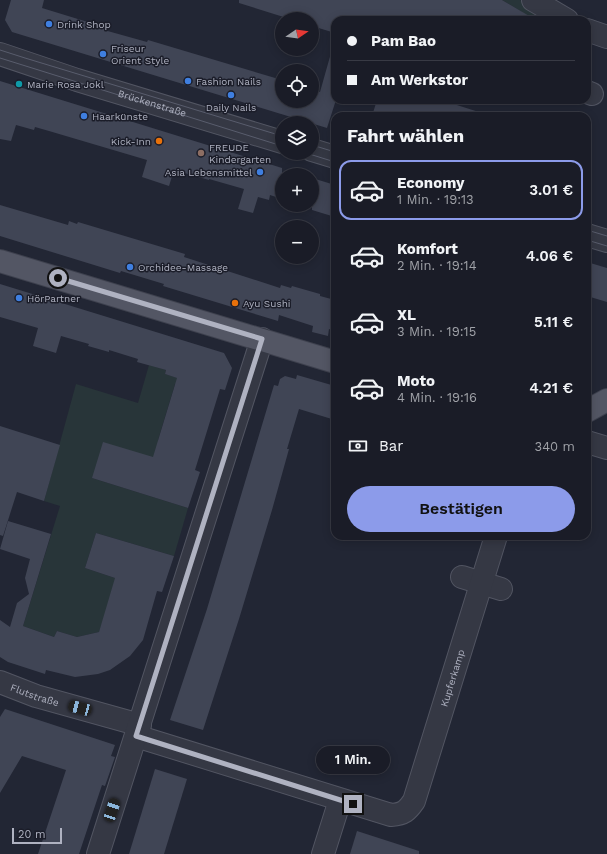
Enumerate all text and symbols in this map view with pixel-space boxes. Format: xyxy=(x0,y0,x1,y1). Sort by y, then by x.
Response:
north arrow xyxy=(275,12,319,56)
map controls xyxy=(275,12,319,264)
marker: Drink Shop xyxy=(44,19,54,29)
place label: Drink Shop xyxy=(57,19,111,30)
text: Pam Bao xyxy=(371,32,436,50)
place label: Friseur Orient Style xyxy=(111,43,169,66)
marker: Friseur Orient Style xyxy=(98,49,108,59)
button: locate xyxy=(275,64,319,108)
text: Am Werkstor xyxy=(371,71,468,89)
marker: Fashion Nails xyxy=(183,76,193,86)
place label: Fashion Nails xyxy=(196,76,261,87)
marker: Marie Rosa Jokl xyxy=(14,79,24,89)
place label: Marie Rosa Jokl xyxy=(27,79,104,90)
street label: Brückenstraße xyxy=(117,87,188,118)
marker: Daily Nails xyxy=(226,90,236,100)
place label: Daily Nails xyxy=(206,102,256,113)
marker: Haarkünste xyxy=(79,111,89,121)
place label: Haarkünste xyxy=(92,111,148,122)
button: layers xyxy=(275,116,319,160)
text: Fahrt wählen xyxy=(347,125,464,146)
place label: Kick-Inn xyxy=(111,136,151,147)
marker: Kick-Inn xyxy=(154,136,164,146)
place label: FREUDE Kindergarten xyxy=(209,142,271,165)
marker: FREUDE Kindergarten xyxy=(196,148,206,158)
place label: Asia Lebensmittel xyxy=(165,167,252,178)
marker: Asia Lebensmittel xyxy=(255,167,265,177)
button: + xyxy=(275,168,319,212)
icon: car xyxy=(349,172,385,208)
text: Economy xyxy=(397,174,464,192)
text: 3.01 € xyxy=(529,181,573,199)
text: 1 Min. · 19:13 xyxy=(397,192,474,207)
button: − xyxy=(275,220,319,264)
icon: car xyxy=(349,238,385,274)
text: Komfort xyxy=(397,240,458,258)
text: 4.06 € xyxy=(526,247,573,265)
text: 2 Min. · 19:14 xyxy=(397,258,477,273)
marker: Orchidee-Massage xyxy=(125,262,135,272)
place label: Orchidee-Massage xyxy=(138,262,228,273)
route start xyxy=(49,269,67,287)
marker: HörPartner xyxy=(14,293,24,303)
place label: HörPartner xyxy=(27,293,80,304)
marker: Ayu Sushi xyxy=(230,298,240,308)
place label: Ayu Sushi xyxy=(243,298,291,309)
icon: car xyxy=(349,304,385,340)
text: XL xyxy=(397,306,416,324)
text: 5.11 € xyxy=(534,313,573,331)
text: 3 Min. · 19:15 xyxy=(397,324,476,339)
icon: car xyxy=(349,370,385,406)
text: Moto xyxy=(397,372,435,390)
text: 4.21 € xyxy=(529,379,573,397)
text: 4 Min. · 19:16 xyxy=(397,390,477,405)
icon: cash xyxy=(347,435,369,457)
text: Bar xyxy=(379,437,403,455)
text: 340 m xyxy=(535,439,575,454)
button: Bestätigen xyxy=(347,486,575,532)
street label: Kupferkamp xyxy=(438,648,466,708)
street label: Flutstraße xyxy=(9,681,60,708)
car xyxy=(67,699,93,717)
callout: 1 Min. xyxy=(316,746,390,774)
text: 1 Min. xyxy=(335,752,371,767)
route end xyxy=(344,795,362,813)
car xyxy=(103,797,121,823)
scale bar xyxy=(12,826,62,845)
text: 20 m xyxy=(18,828,46,841)

